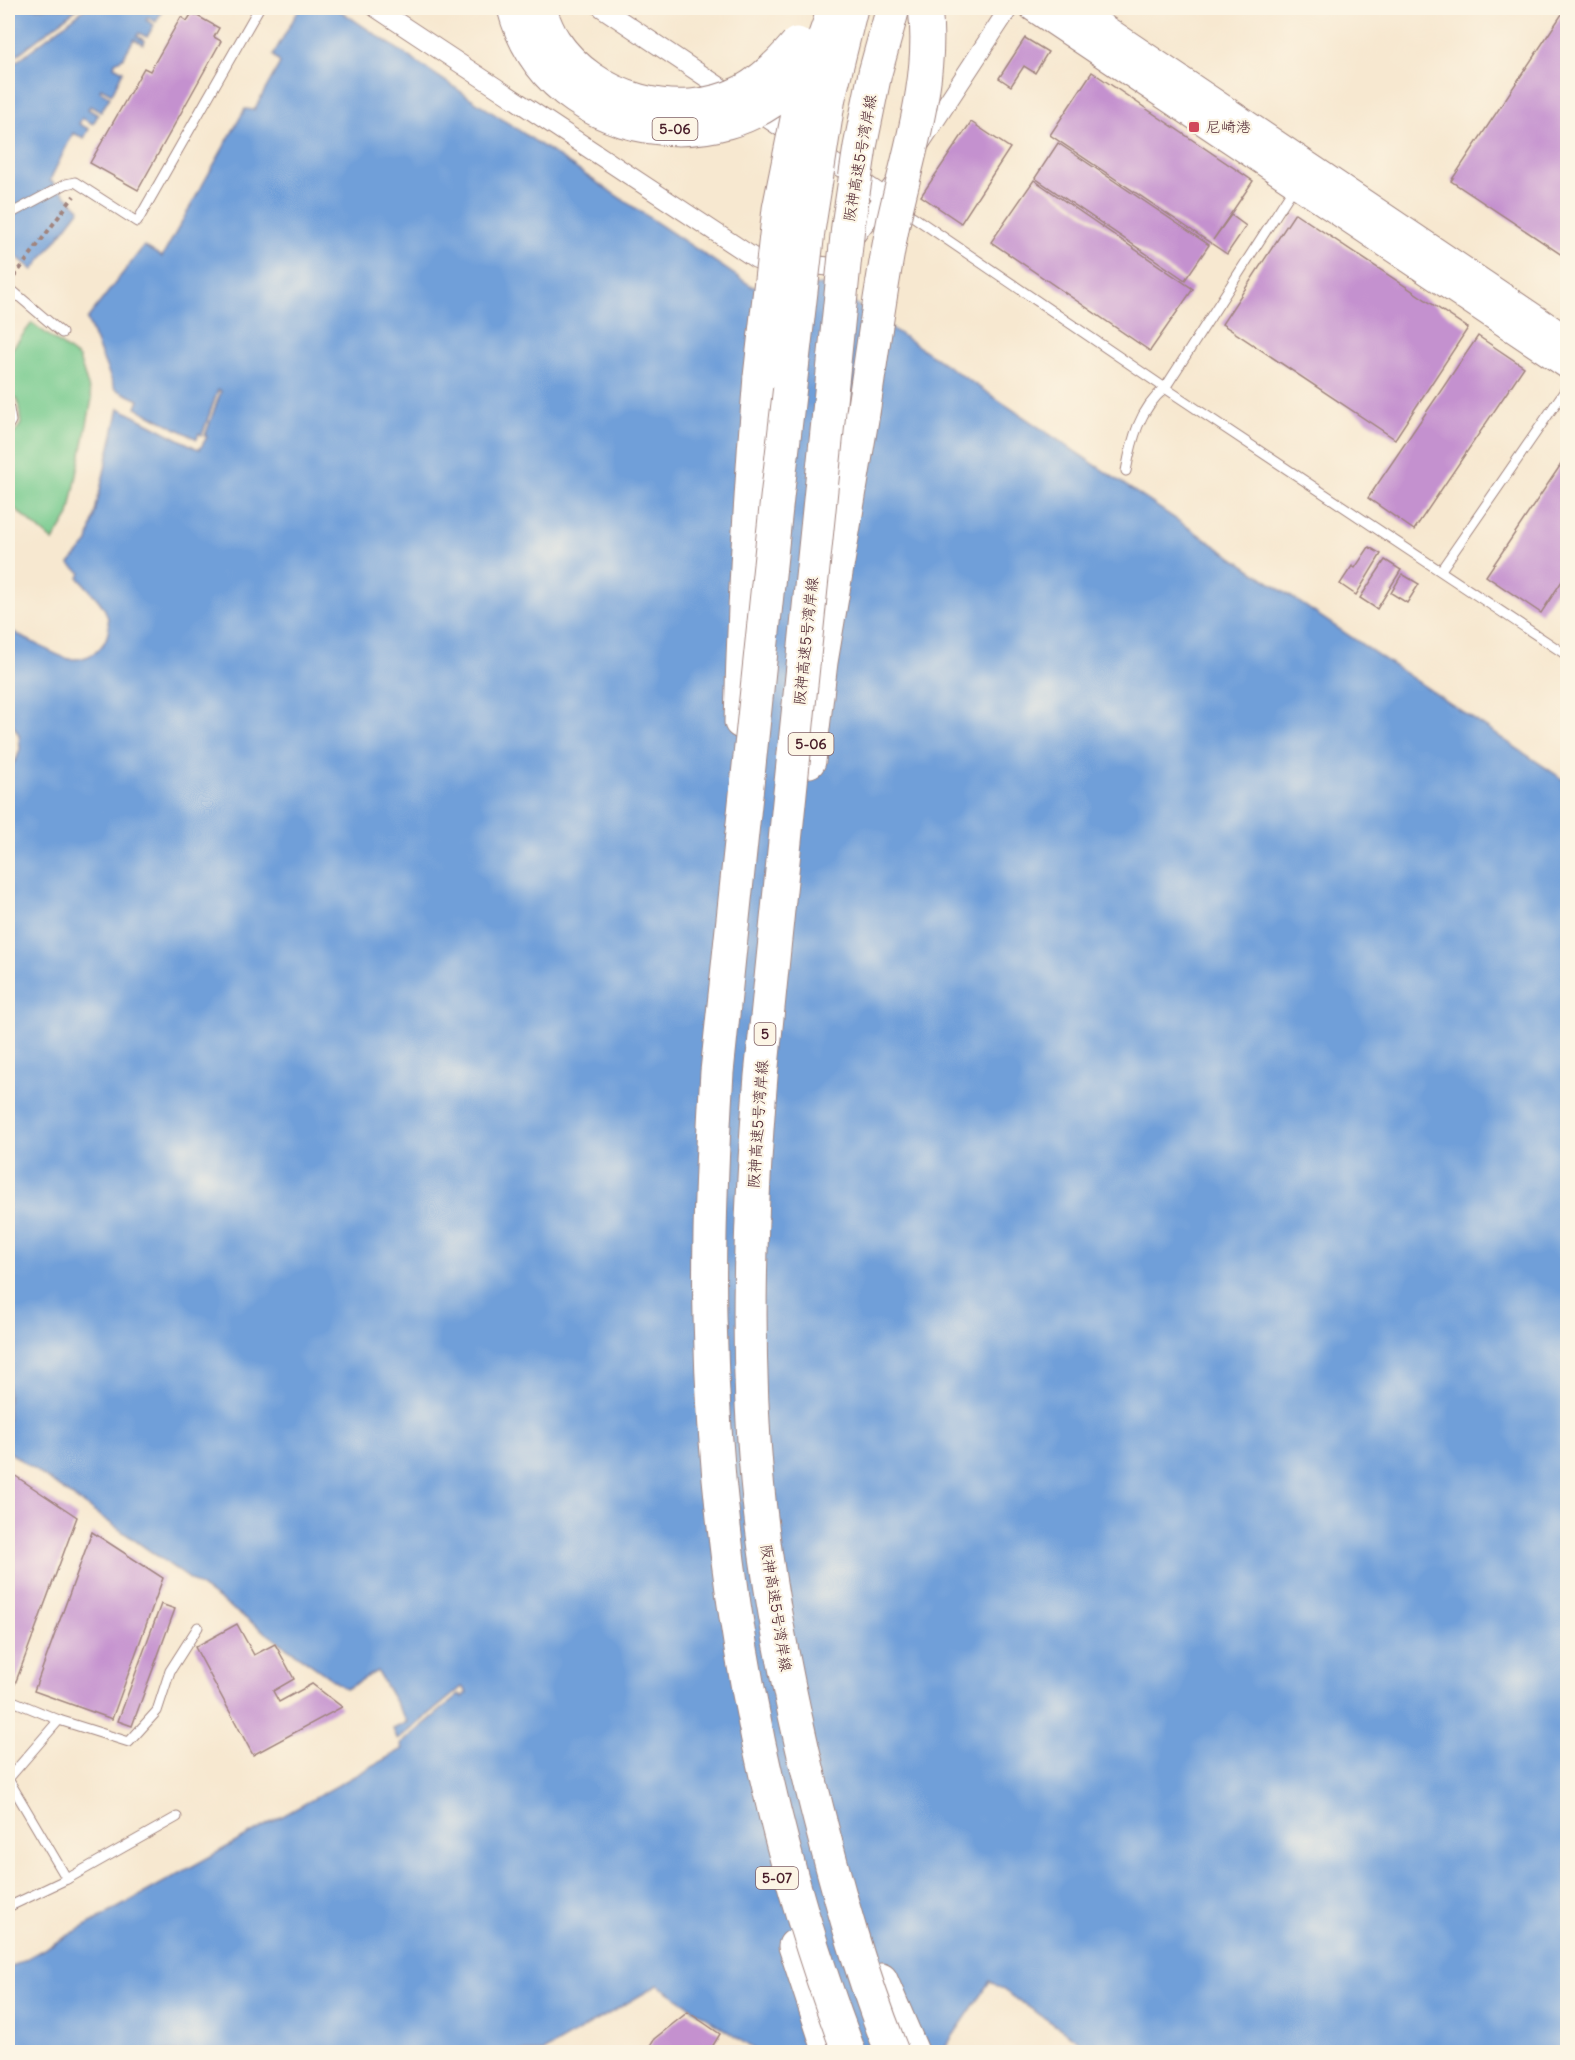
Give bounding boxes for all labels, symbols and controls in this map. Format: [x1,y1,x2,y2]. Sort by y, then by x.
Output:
street label: 阪神高速5号湾岸線 [839,93,880,223]
place label: 尼崎港 [1206,117,1251,136]
road number: 5-06 [652,118,698,140]
marker: 尼崎港 [1187,120,1201,134]
street label: 阪神高速5号湾岸線 [789,576,822,706]
road number: 5-06 [788,733,834,755]
road number: 5 [754,1023,776,1045]
street label: 阪神高速5号湾岸線 [744,1059,771,1189]
street label: 阪神高速5号湾岸線 [757,1543,796,1673]
road number: 5-07 [756,1867,798,1889]

